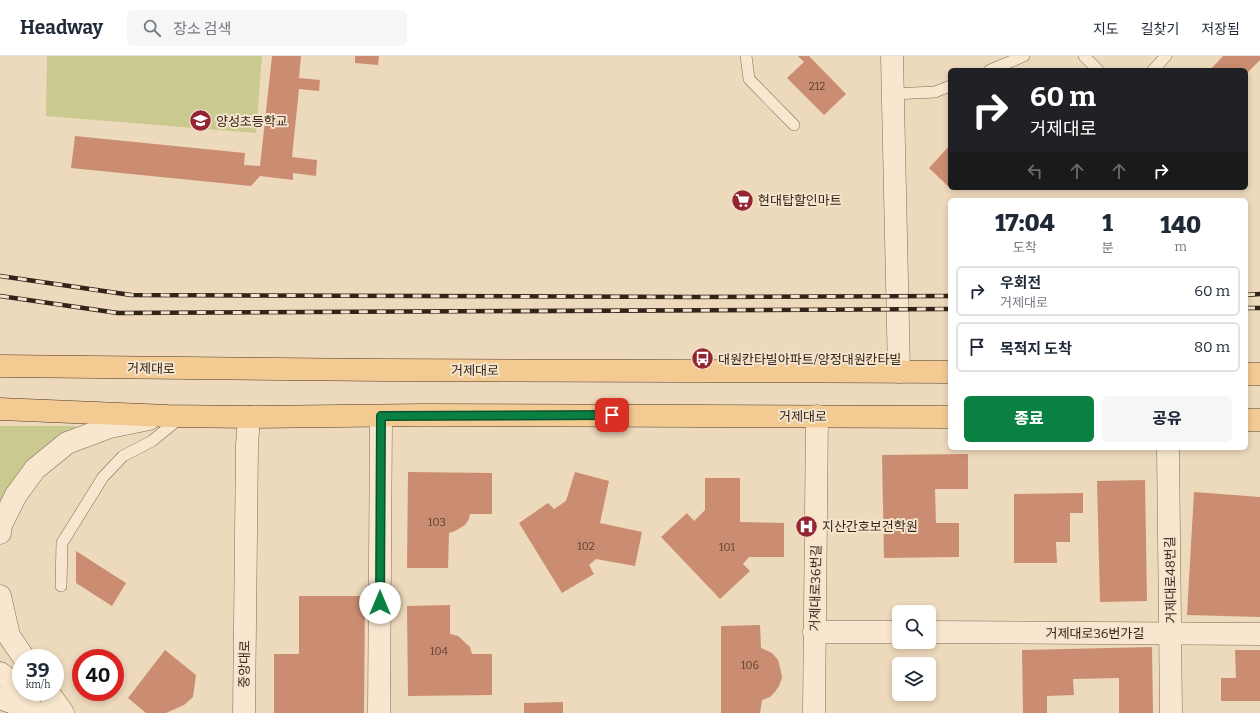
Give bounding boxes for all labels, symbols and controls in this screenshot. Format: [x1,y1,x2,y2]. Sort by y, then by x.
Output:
search box [127,10,407,46]
text: Headway [20,16,103,39]
icon: search [141,17,163,39]
text: 장소 검색 [173,20,231,38]
text: 지도 [1093,21,1119,38]
text: 길찾기 [1141,21,1179,38]
text: 저장됨 [1201,21,1240,38]
house number: 212 [809,80,825,93]
text: 60 m [1030,80,1096,113]
icon: right [964,84,1016,136]
school or university icon: 양성초등학교 [187,108,213,134]
place label: 양성초등학교 [216,114,288,129]
text: 거제대로 [1030,118,1096,140]
icon: left [1024,160,1046,182]
icon: ahead [1066,160,1088,182]
icon: ahead [1108,160,1130,182]
icon: right [1150,160,1172,182]
supermarket icon: 현대탑할인마트 [730,187,756,213]
place label: 현대탑할인마트 [758,193,842,208]
text: 17:04 [995,209,1055,237]
text: 1 [1102,209,1113,237]
text: 140 [1160,211,1201,239]
text: m [1175,239,1187,254]
text: 도착 [1013,240,1037,255]
text: 분 [1101,240,1113,255]
text: 우회전 [1000,274,1041,292]
icon: right [966,280,988,302]
text: 60 m [1194,282,1230,300]
text: 거제대로 [1000,295,1048,310]
icon: arrive [966,336,988,358]
text: 80 m [1194,338,1230,356]
text: 목적지 도착 [1000,340,1072,358]
bus stop icon: 대원칸타빌아파트/양정대원칸타빌 [690,346,716,372]
place label: 대원칸타빌아파트/양정대원칸타빌 [718,352,902,367]
street label: 거제대로 [127,361,175,376]
street label: 거제대로 [451,363,499,378]
button: 종료 [964,396,1094,442]
button: 공유 [1102,396,1232,442]
pin [595,398,629,432]
icon: arrive [601,404,623,426]
street label: 거제대로 [779,409,827,424]
hospital icon: 지산간호보건학원 [794,513,820,539]
house number: 103 [428,516,446,529]
place label: 지산간호보건학원 [822,519,918,534]
street label: 거제대로48번길 [1162,536,1179,624]
house number: 102 [577,540,595,553]
house number: 101 [719,541,736,554]
street label: 거제대로36번길 [807,544,824,632]
position arrow [359,582,401,624]
map controls [892,605,936,701]
button: search [892,605,936,649]
street label: 거제대로36번가길 [1046,626,1144,641]
street label: 중앙대로 [237,640,252,688]
house number: 104 [430,645,449,658]
speed limit sign: 40 [72,649,124,701]
button: layers [892,657,936,701]
text: 39 [26,658,50,682]
house number: 106 [741,659,759,672]
text: km/h [26,679,50,691]

